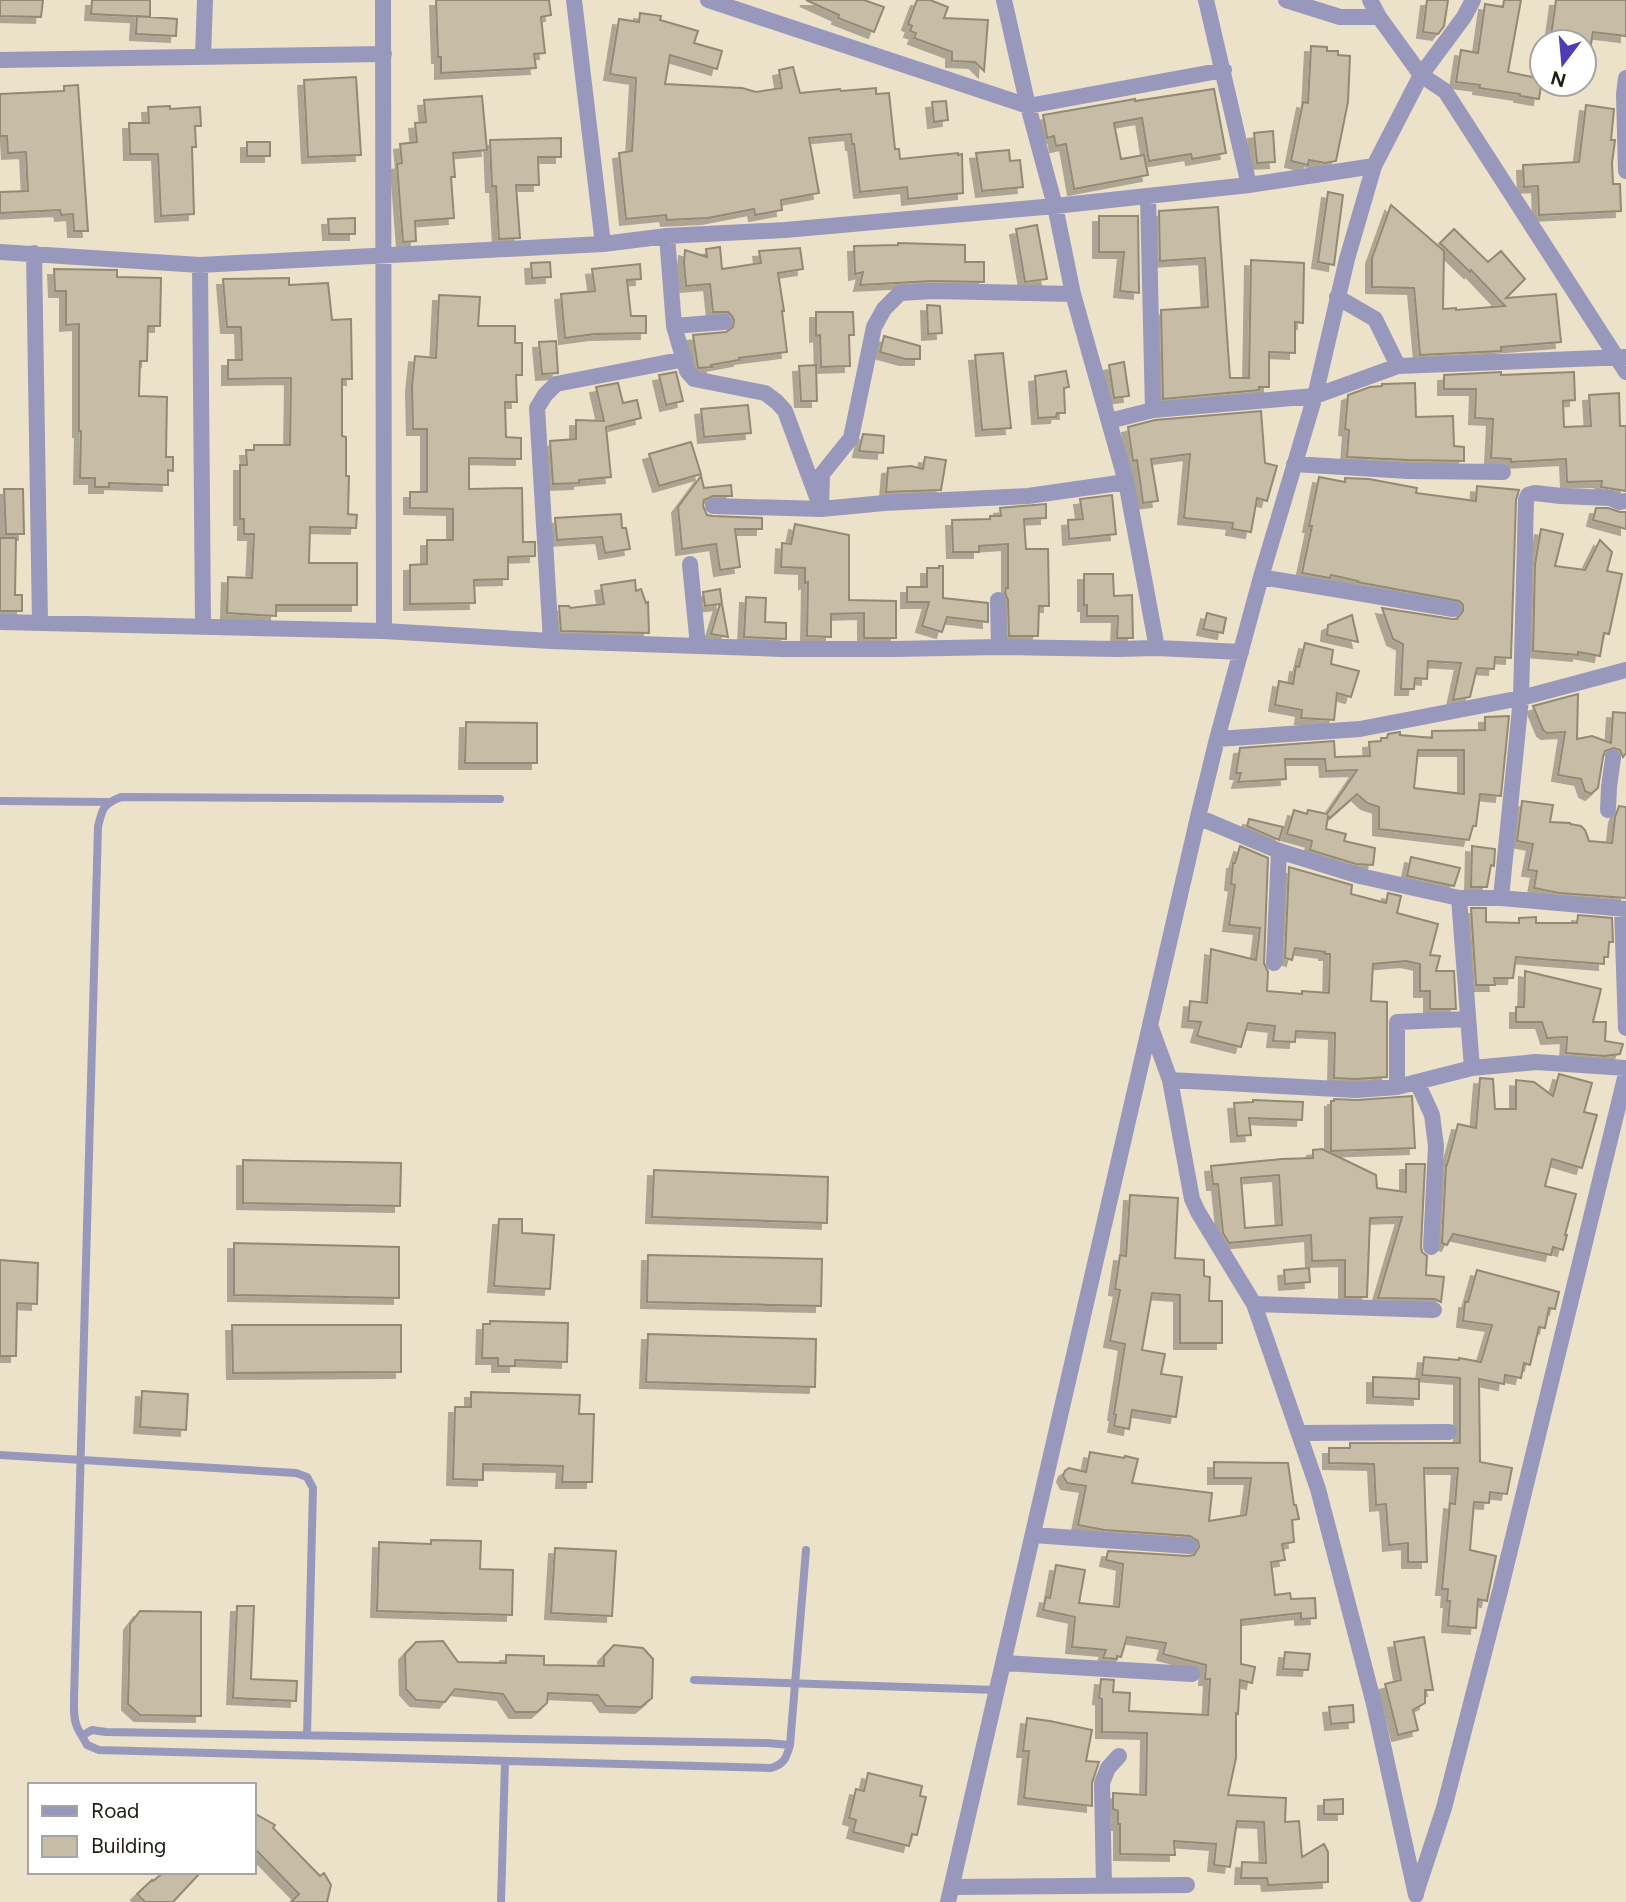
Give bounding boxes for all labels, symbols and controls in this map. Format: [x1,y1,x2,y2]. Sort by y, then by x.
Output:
north arrow [1528,28,1598,98]
text: N [1548,66,1569,92]
legend [28,1783,256,1874]
text: Road [91,1798,139,1823]
text: Building [91,1833,166,1858]

